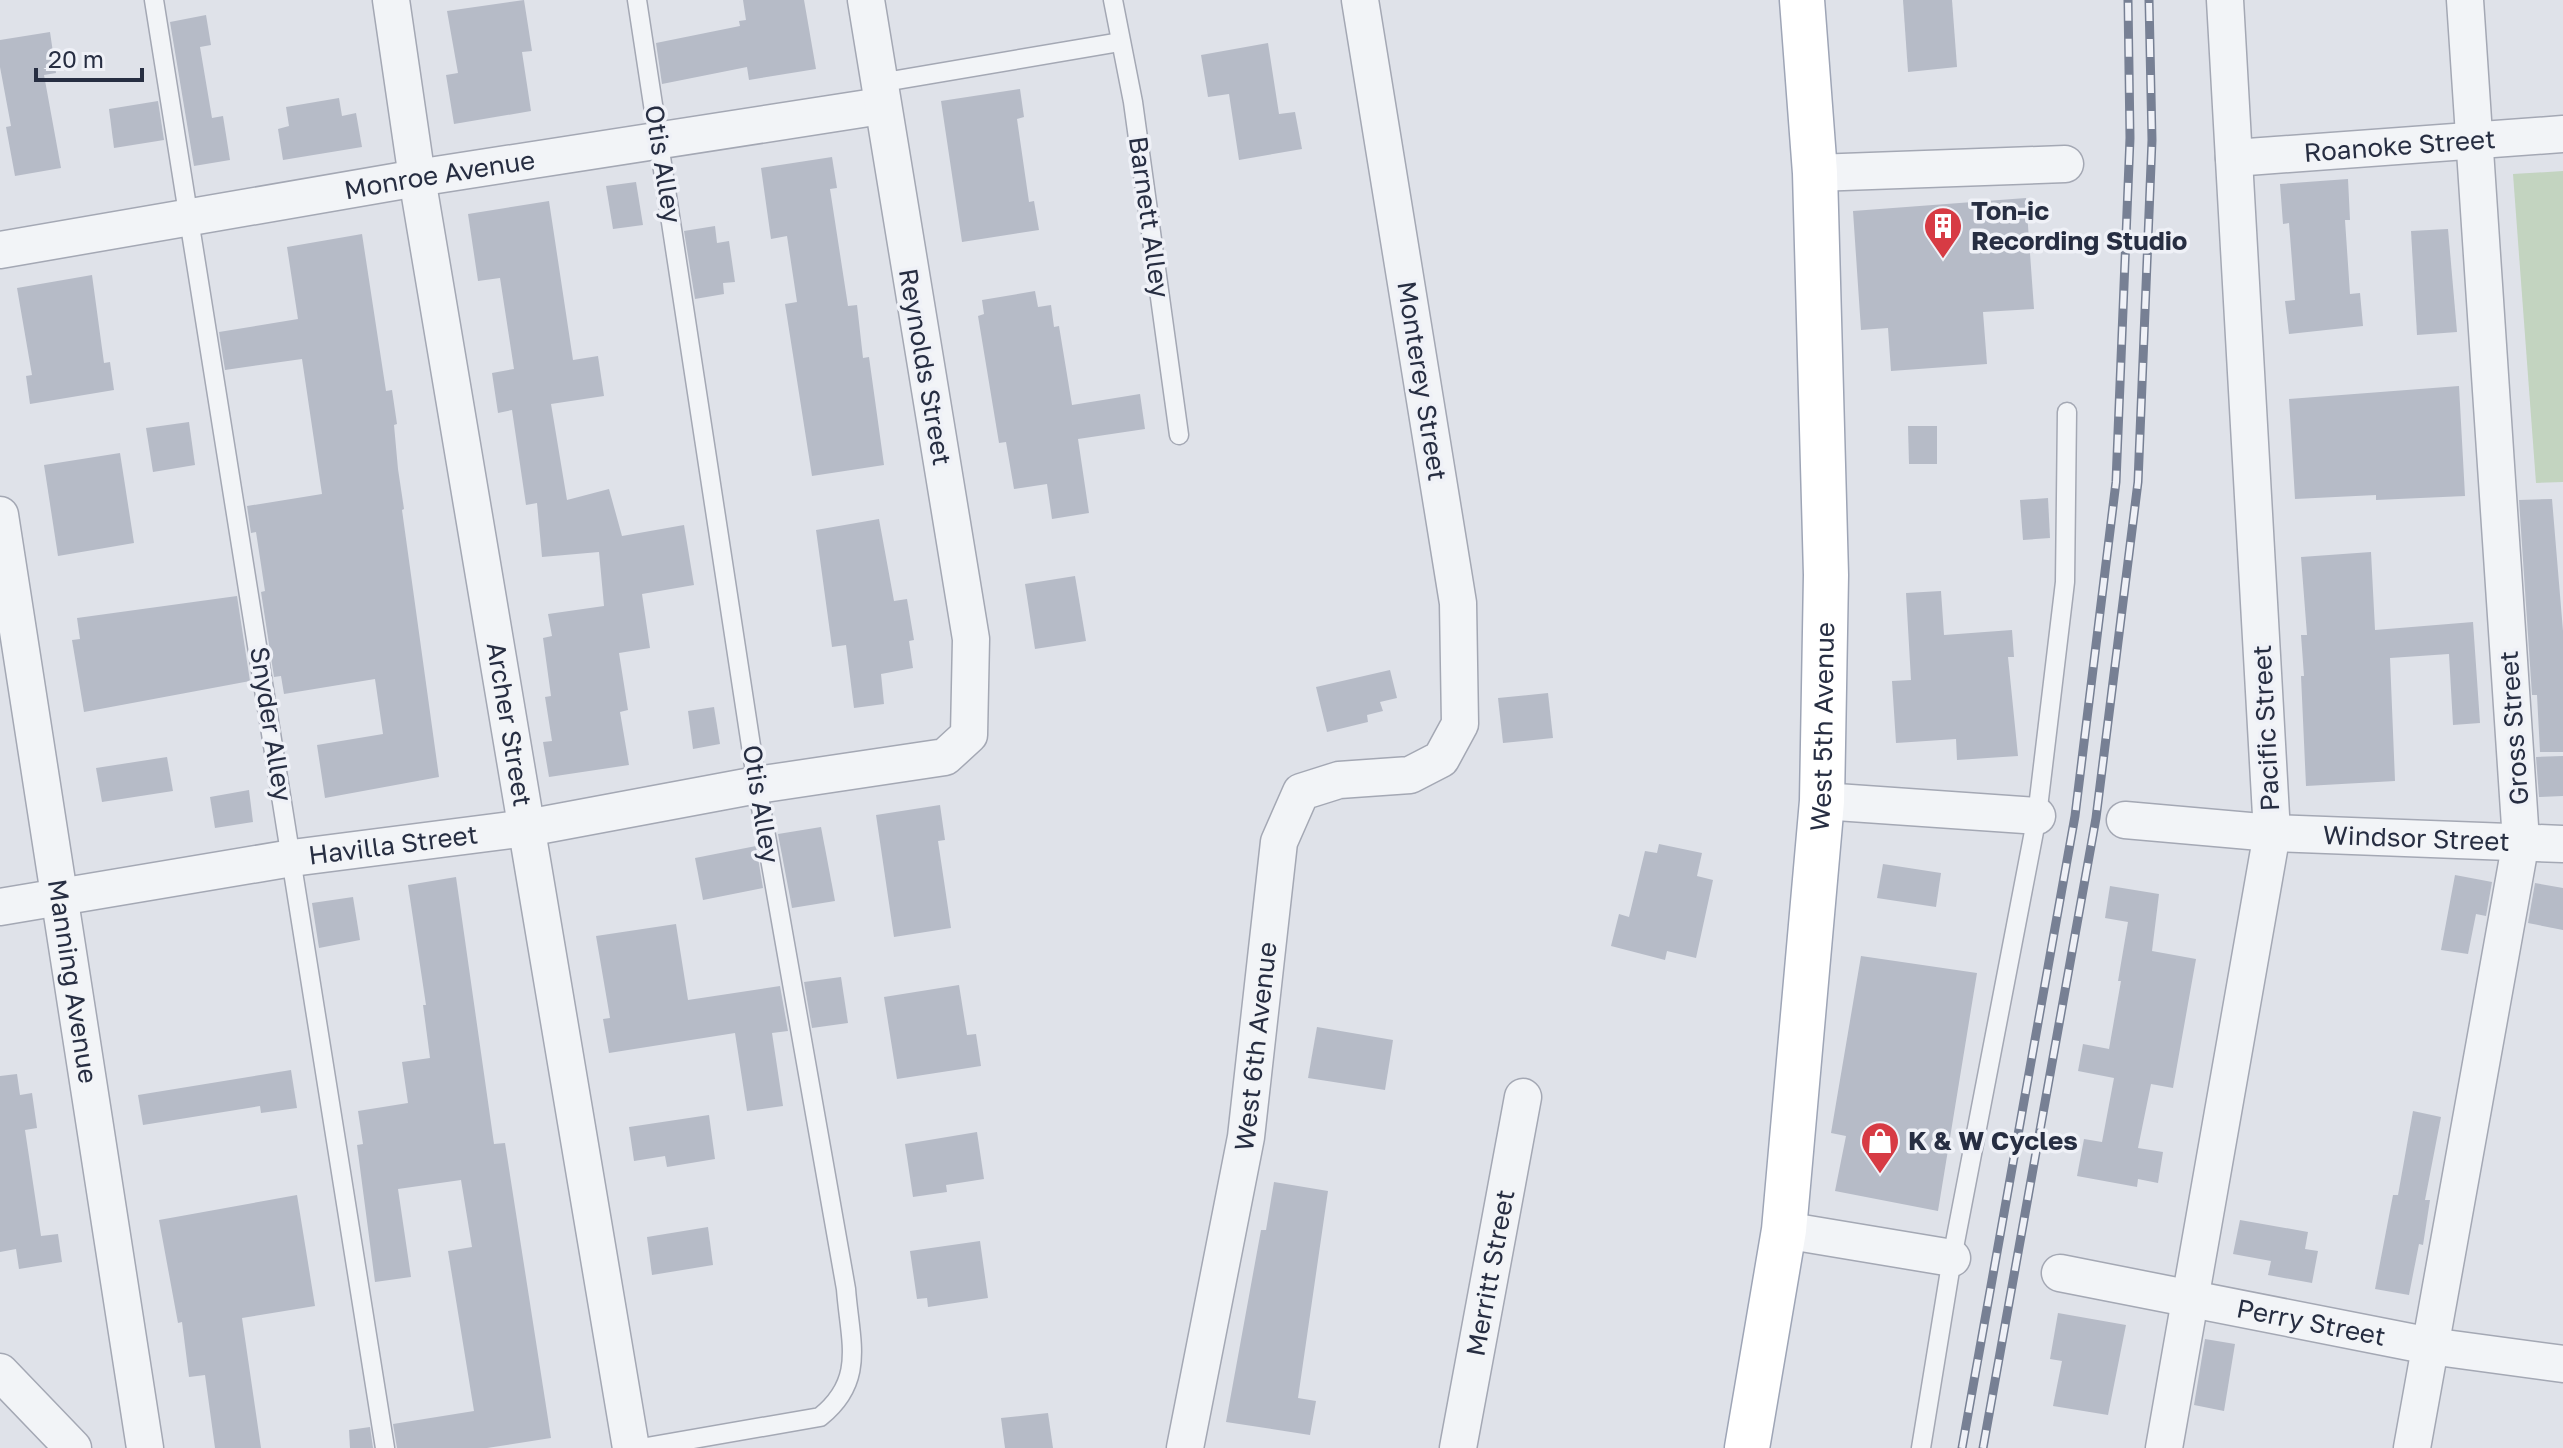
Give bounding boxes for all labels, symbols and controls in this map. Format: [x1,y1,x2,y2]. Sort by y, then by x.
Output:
scale bar [36,32,142,82]
text: 20 m [48,44,104,73]
street label: Otis Alley [639,103,688,226]
street label: Roanoke Street [2303,123,2496,168]
street label: Barnett Alley [1123,134,1176,300]
street label: Monroe Avenue [342,144,537,205]
place label: Ton-ic Recording Studio [1971,195,2187,256]
building icon: Ton-ic Recording Studio [1922,205,1964,260]
street label: Reynolds Street [893,266,958,468]
street label: Monterey Street [1391,279,1454,483]
street label: West 5th Avenue [1803,622,1840,833]
street label: Archer Street [480,640,539,809]
street label: Snyder Alley [244,644,299,804]
street label: Pacific Street [2246,644,2285,812]
street label: Gross Street [2493,650,2534,806]
street label: Otis Alley [737,743,786,866]
street label: Havilla Street [307,818,479,871]
street label: Windsor Street [2322,819,2510,857]
street label: Manning Avenue [42,877,104,1086]
street label: West 6th Avenue [1228,940,1283,1154]
shop icon: K & W Cycles [1859,1120,1901,1175]
place label: K & W Cycles [1908,1125,2078,1156]
street label: Merritt Street [1459,1187,1521,1359]
street label: Perry Street [2234,1292,2388,1352]

